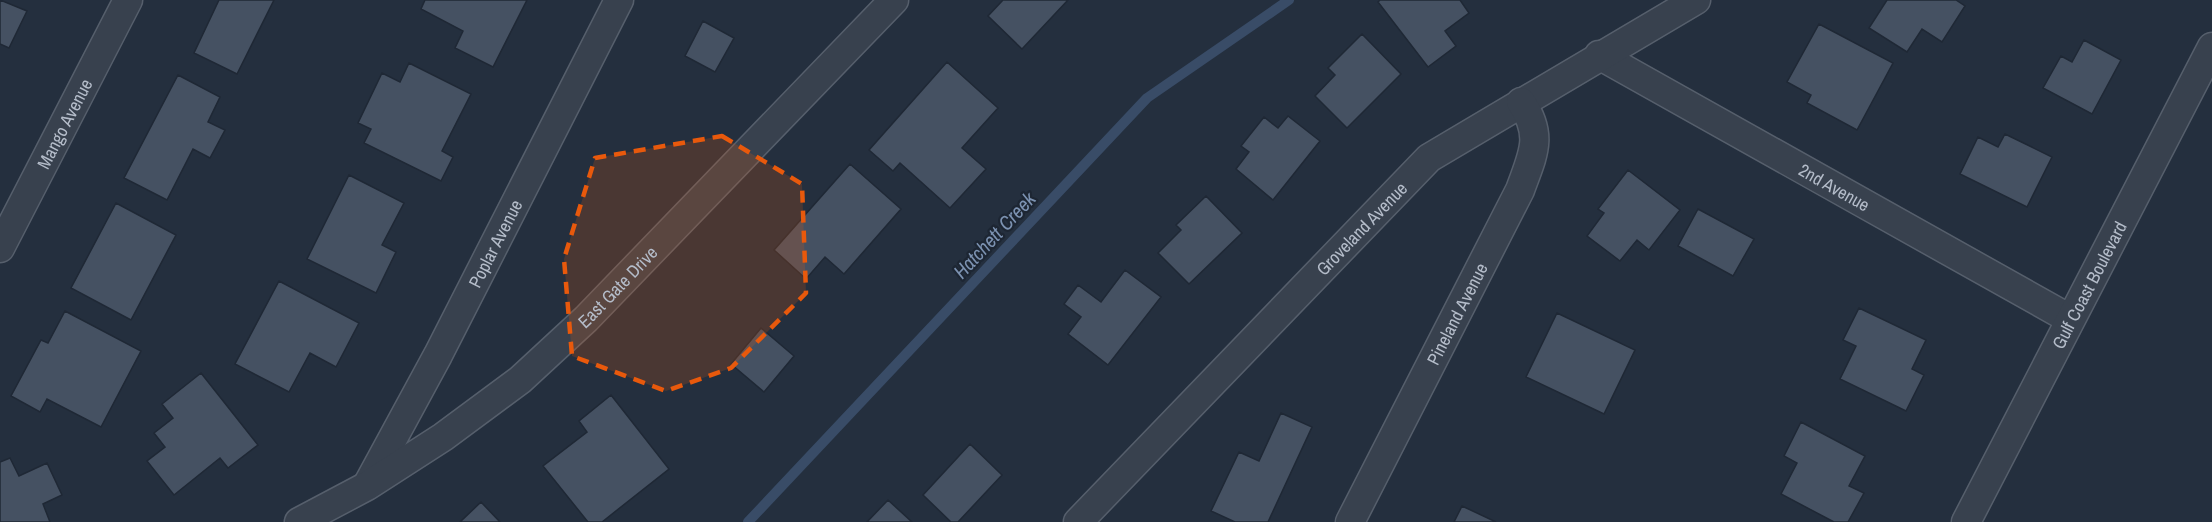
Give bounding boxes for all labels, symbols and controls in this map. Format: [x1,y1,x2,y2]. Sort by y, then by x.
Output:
street label: Mango Avenue [31,74,98,173]
street label: 2nd Avenue [1794,157,1875,217]
street label: Groveland Avenue [1310,176,1412,281]
water label: Hatchett Creek [947,185,1042,284]
street label: Poplar Avenue [462,195,528,292]
street label: Gulf Coast Boulevard [2045,217,2132,353]
street label: East Gate Drive [572,240,663,333]
street label: Pineland Avenue [1420,258,1493,369]

